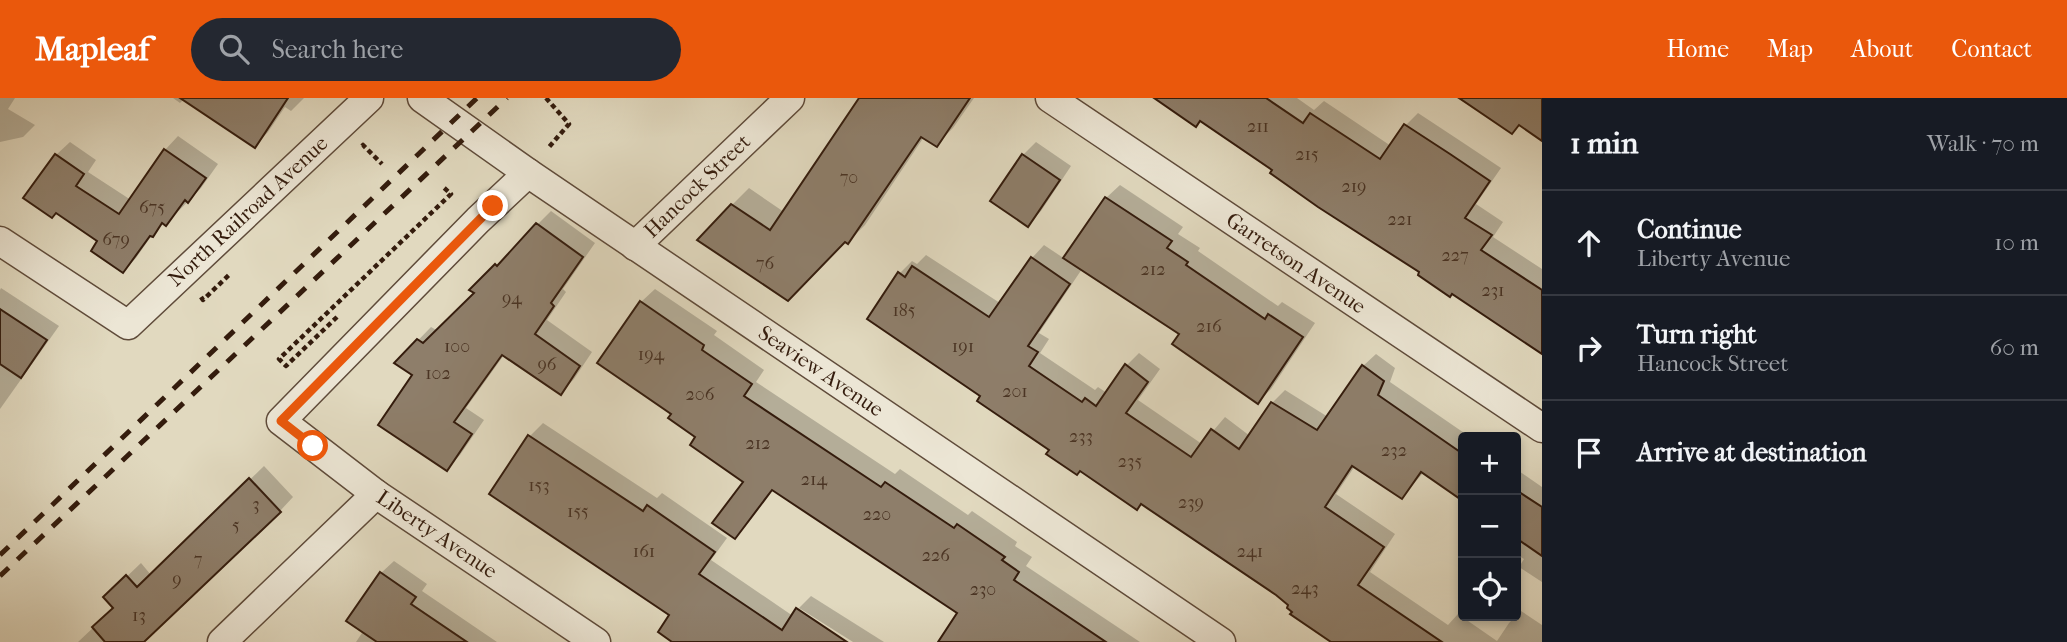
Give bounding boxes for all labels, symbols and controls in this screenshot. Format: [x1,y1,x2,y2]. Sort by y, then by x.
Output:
search box [191,18,681,81]
text: Mapleaf [35,30,149,69]
icon: search [215,30,253,68]
text: Search here [271,34,403,65]
text: Home [1667,35,1729,63]
text: Map [1767,35,1813,63]
text: About [1851,35,1913,63]
text: Contact [1951,35,2032,63]
house number: 211 [1247,116,1269,137]
text: 1 min [1570,126,1638,161]
street label: Hancock Street [639,129,755,243]
text: Walk · 70 m [1927,130,2039,157]
street label: North Railroad Avenue [163,131,333,291]
house number: 215 [1295,144,1319,165]
house number: 70 [840,167,858,188]
house number: 219 [1341,176,1367,197]
route end [477,190,508,221]
house number: 675 [139,197,165,218]
street label: Garretson Avenue [1222,207,1370,319]
house number: 221 [1388,209,1412,230]
text: Continue [1637,214,1742,245]
icon: ahead [1570,224,1608,262]
house number: 679 [102,229,130,250]
text: 10 m [1994,229,2039,256]
house number: 227 [1441,245,1469,266]
text: Liberty Avenue [1637,245,1790,272]
house number: 76 [756,253,774,274]
house number: 212 [1141,259,1165,280]
house number: 231 [1481,280,1505,301]
house number: 94 [502,288,522,309]
house number: 185 [892,300,916,321]
house number: 216 [1196,316,1222,337]
text: Turn right [1637,319,1757,350]
street label: Seaview Avenue [754,320,888,422]
icon: right [1570,329,1608,367]
text: 60 m [1990,334,2039,361]
house number: 100 [444,336,470,357]
house number: 191 [952,336,974,357]
house number: 194 [638,344,665,365]
text: Hancock Street [1637,350,1788,377]
house number: 96 [537,354,557,375]
house number: 102 [425,363,451,384]
house number: 201 [1002,381,1028,402]
house number: 206 [686,384,715,405]
house number: 233 [1069,426,1093,447]
route start [297,430,328,461]
map controls [1458,432,1521,621]
button: + [1458,432,1521,495]
house number: 212 [746,433,770,454]
icon: arrive [1570,434,1608,472]
text: Arrive at destination [1637,437,1867,468]
house number: 232 [1381,440,1407,461]
house number: 235 [1118,451,1142,472]
house number: 214 [801,469,828,490]
house number: 153 [528,475,550,496]
street label: Liberty Avenue [372,485,502,583]
house number: 239 [1178,492,1204,513]
house number: 3 [252,494,260,515]
button: − [1458,495,1521,558]
house number: 155 [567,501,589,522]
house number: 220 [863,504,891,525]
house number: 5 [232,515,240,536]
house number: 161 [633,541,655,562]
house number: 241 [1237,541,1263,562]
house number: 226 [922,545,950,566]
house number: 7 [194,549,203,570]
button: locate [1458,558,1521,621]
house number: 9 [172,569,182,590]
house number: 243 [1291,578,1319,599]
house number: 230 [970,579,996,600]
house number: 13 [132,605,146,626]

